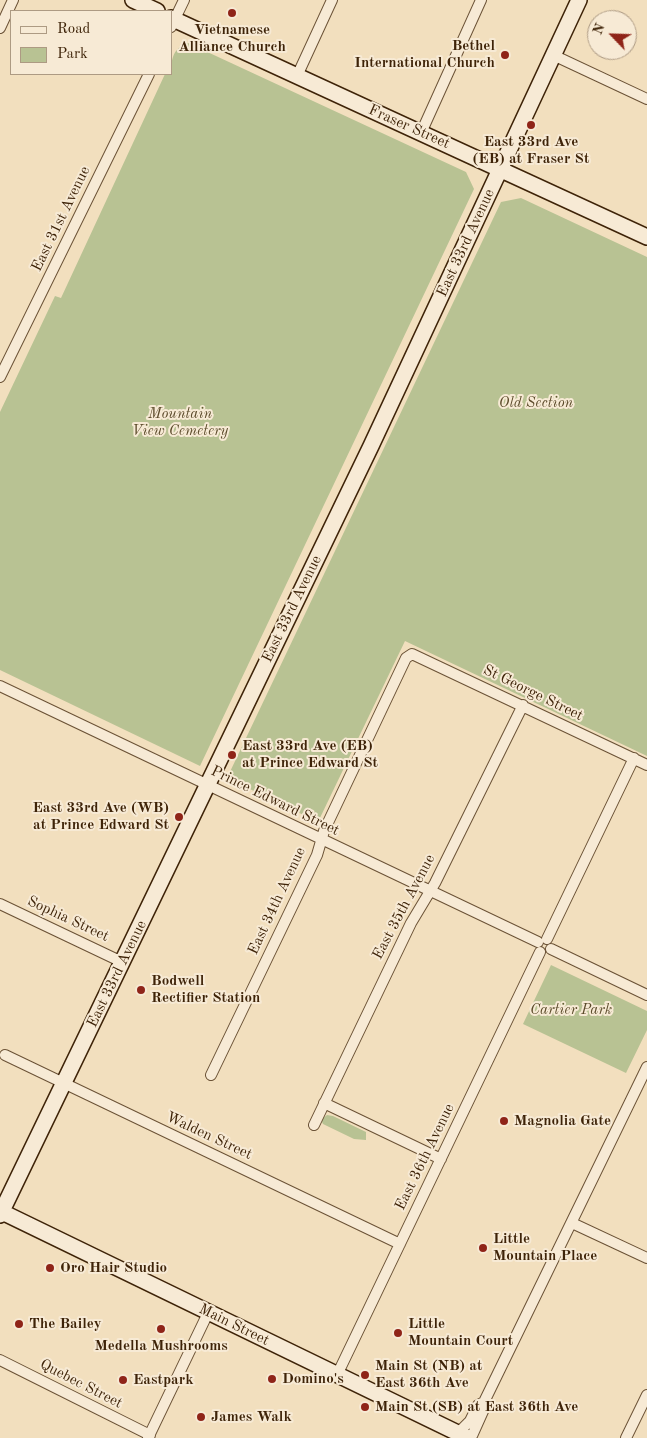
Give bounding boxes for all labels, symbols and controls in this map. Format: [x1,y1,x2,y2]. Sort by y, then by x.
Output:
marker: Vietnamese Alliance Church [226,7,238,19]
legend [10,10,172,75]
north arrow [587,10,637,60]
place label: Vietnamese Alliance Church [178,21,286,56]
text: Road [57,22,90,37]
text: N [591,22,608,37]
place label: Bethel International Church [354,37,495,72]
text: Park [57,47,88,62]
marker: Bethel International Church [499,49,511,61]
street label: Fraser Street [366,101,452,153]
marker: East 33rd Ave (EB) at Fraser St [525,119,537,131]
place label: East 33rd Ave (EB) at Fraser St [473,133,589,168]
street label: East 31st Avenue [28,163,94,275]
street label: East 33rd Avenue [433,186,499,300]
park label: Old Section [499,394,573,412]
park label: Mountain View Cemetery [132,405,228,440]
street label: East 33rd Avenue [258,553,326,665]
street label: St George Street [480,661,586,725]
place label: East 33rd Ave (EB) at Prince Edward St [242,737,378,772]
marker: East 33rd Ave (EB) at Prince Edward St [226,749,238,761]
street label: Prince Edward Street [208,762,342,840]
place label: East 33rd Ave (WB) at Prince Edward St [32,799,169,834]
marker: East 33rd Ave (WB) at Prince Edward St [173,811,185,823]
street label: East 34th Avenue [244,844,310,958]
street label: East 35th Avenue [369,851,439,963]
street label: Sophia Street [24,892,112,946]
street label: East 33rd Avenue [83,918,151,1030]
place label: Bodwell Rectifier Station [151,972,260,1007]
marker: Bodwell Rectifier Station [135,984,147,996]
park label: Cartier Park [530,1001,612,1019]
street label: East 36th Avenue [391,1101,459,1213]
street label: Walden Street [163,1108,255,1164]
place label: Magnolia Gate [514,1112,611,1130]
marker: Magnolia Gate [498,1115,510,1127]
place label: Little Mountain Place [493,1230,597,1265]
marker: Little Mountain Place [477,1242,489,1254]
place label: Oro Hair Studio [60,1259,167,1277]
marker: Oro Hair Studio [44,1262,56,1274]
street label: Main Street [196,1300,272,1350]
place label: The Bailey [29,1315,102,1333]
place label: Little Mountain Court [408,1315,513,1350]
marker: The Bailey [13,1318,25,1330]
marker: Medella Mushrooms [155,1323,167,1335]
marker: Little Mountain Court [392,1327,404,1339]
place label: Medella Mushrooms [94,1337,228,1355]
street label: Quebec Street [37,1355,125,1413]
place label: Main St (NB) at East 36th Ave [375,1357,482,1392]
marker: Main St (NB) at East 36th Ave [359,1369,371,1381]
place label: Domino's [282,1370,344,1388]
place label: Eastpark [133,1371,194,1389]
marker: Domino's [266,1373,278,1385]
marker: Eastpark [117,1374,129,1386]
place label: Main St (SB) at East 36th Ave [375,1398,578,1416]
marker: Main St (SB) at East 36th Ave [359,1401,371,1413]
place label: James Walk [211,1408,292,1426]
marker: James Walk [195,1411,207,1423]

